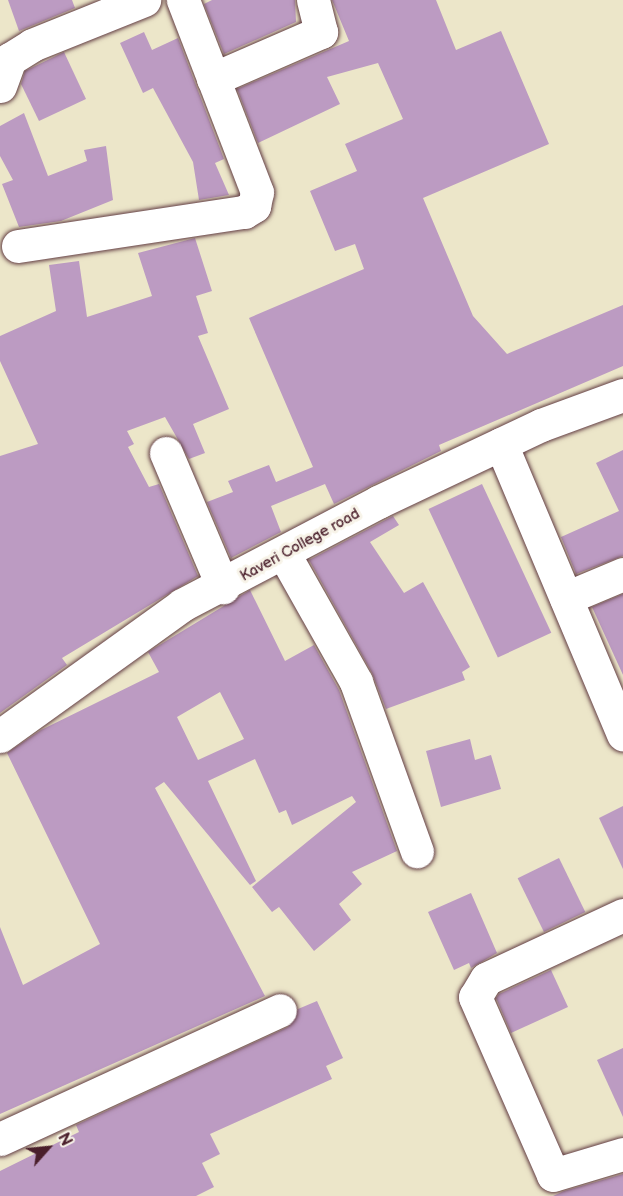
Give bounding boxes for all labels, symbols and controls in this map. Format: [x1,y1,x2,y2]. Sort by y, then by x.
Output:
street label: Kaveri College road [237,505,363,585]
north arrow [18,1118,78,1178]
text: N [53,1130,76,1149]

